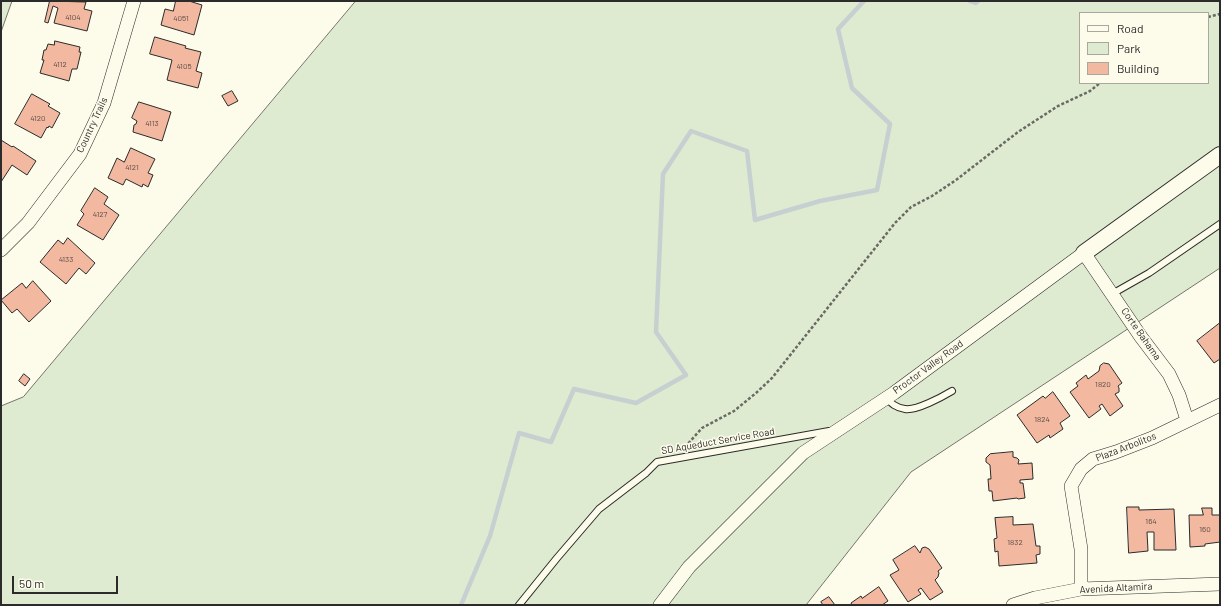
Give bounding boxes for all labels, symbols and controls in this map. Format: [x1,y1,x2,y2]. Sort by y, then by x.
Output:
house number: 4104 [65,12,81,22]
legend [1079,12,1209,84]
house number: 4051 [173,13,189,23]
text: Road [1117,21,1144,35]
text: Park [1117,41,1141,55]
house number: 4112 [53,59,67,69]
house number: 4105 [176,61,192,71]
text: Building [1117,61,1159,75]
street label: Country Trails [74,95,110,155]
house number: 4120 [30,113,46,123]
house number: 4113 [145,118,159,128]
house number: 4121 [125,162,139,172]
house number: 4127 [93,209,107,219]
house number: 4133 [59,254,73,264]
street label: Corte Bahama [1119,305,1163,363]
street label: Proctor Valley Road [891,338,965,396]
house number: 1820 [1095,379,1111,389]
house number: 1824 [1034,414,1050,424]
street label: SD Aqueduct Service Road [660,425,776,457]
street label: Plaza Arbolitos [1094,430,1158,464]
house number: 164 [1145,516,1157,526]
house number: 160 [1199,524,1211,534]
house number: 1832 [1007,537,1023,547]
scale bar [14,568,120,594]
text: 50 m [19,576,44,590]
street label: Avenida Altamira [1079,580,1153,596]

